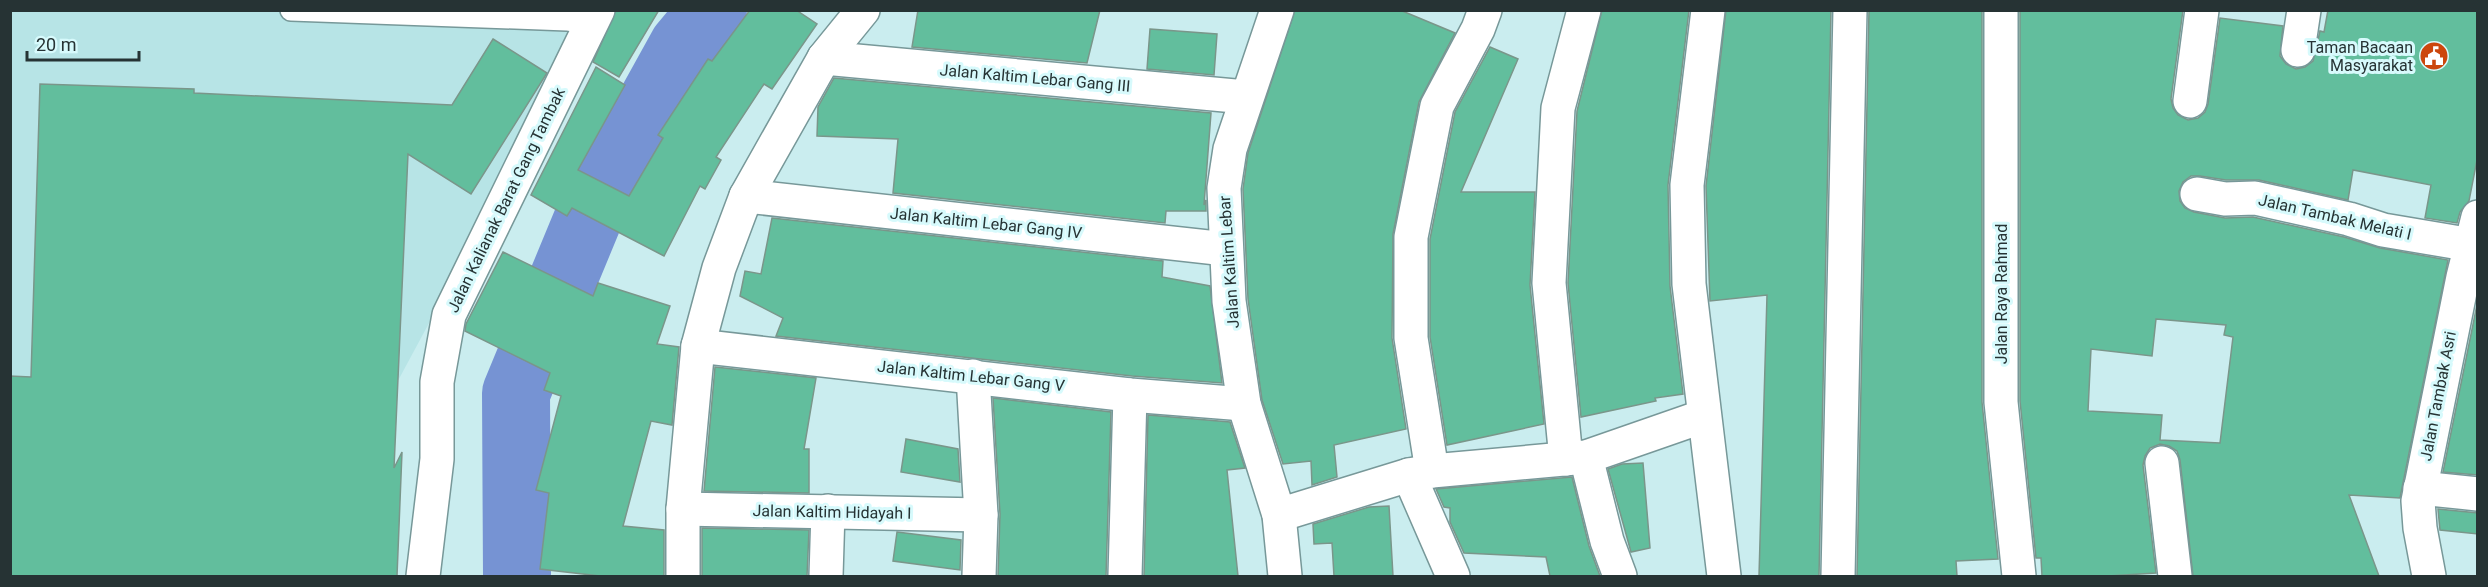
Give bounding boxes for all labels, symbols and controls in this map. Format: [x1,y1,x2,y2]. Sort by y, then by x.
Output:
scale bar [27,24,140,62]
text: 20 m [36,34,76,55]
place label: Taman Bacaan Masyarakat [2307,38,2413,75]
public building icon: Taman Bacaan Masyarakat [2418,40,2450,72]
street label: Jalan Kaltim Lebar Gang III [939,60,1131,96]
street label: Jalan Kalianak Barat Gang Tambak [443,84,569,315]
street label: Jalan Tambak Melati I [2257,190,2413,244]
street label: Jalan Kaltim Lebar [1215,194,1243,329]
street label: Jalan Kaltim Lebar Gang IV [889,203,1083,243]
street label: Jalan Raya Rahmad [1992,224,2011,364]
street label: Jalan Tambak Asri [2416,329,2460,463]
street label: Jalan Kaltim Lebar Gang V [876,357,1066,395]
street label: Jalan Kaltim Hidayah I [752,501,912,523]

